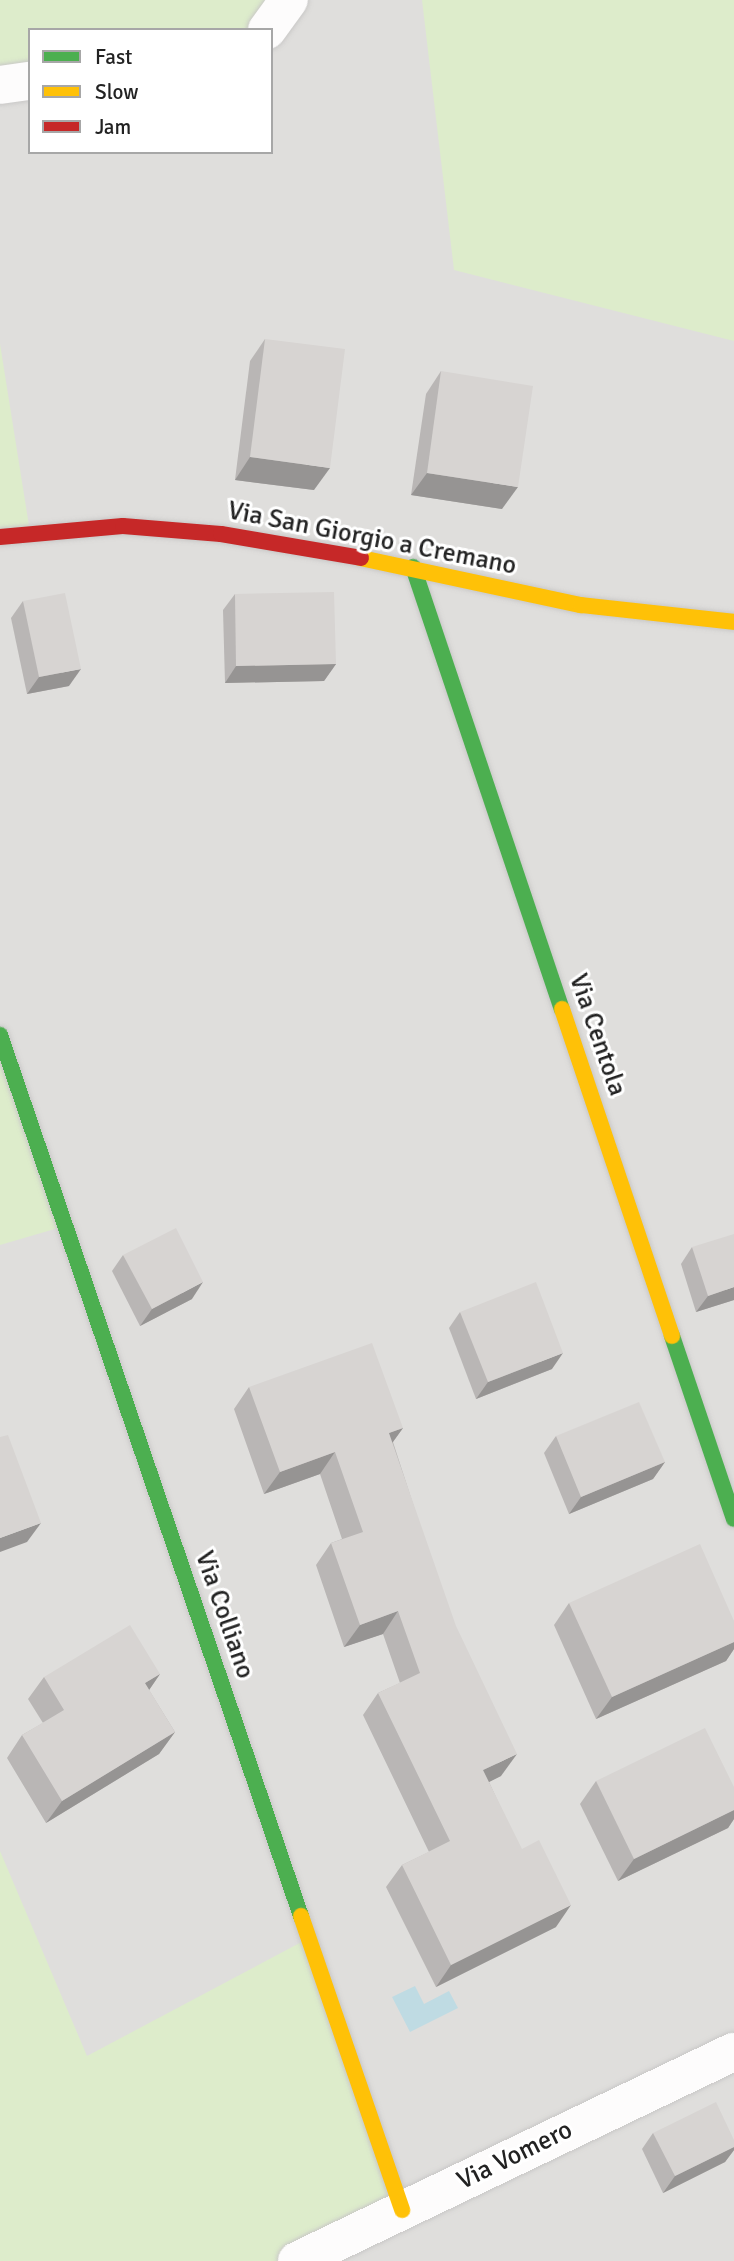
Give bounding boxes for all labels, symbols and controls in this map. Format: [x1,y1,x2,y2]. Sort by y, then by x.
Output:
legend [28,28,273,154]
text: Fast [95,44,132,70]
text: Slow [95,79,139,105]
text: Jam [95,114,131,140]
street label: Via San Giorgio a Cremano [225,496,519,582]
street label: Via Centola [562,970,632,1100]
street label: Via Colliano [188,1547,260,1683]
street label: Via Vomero [452,2115,578,2197]

